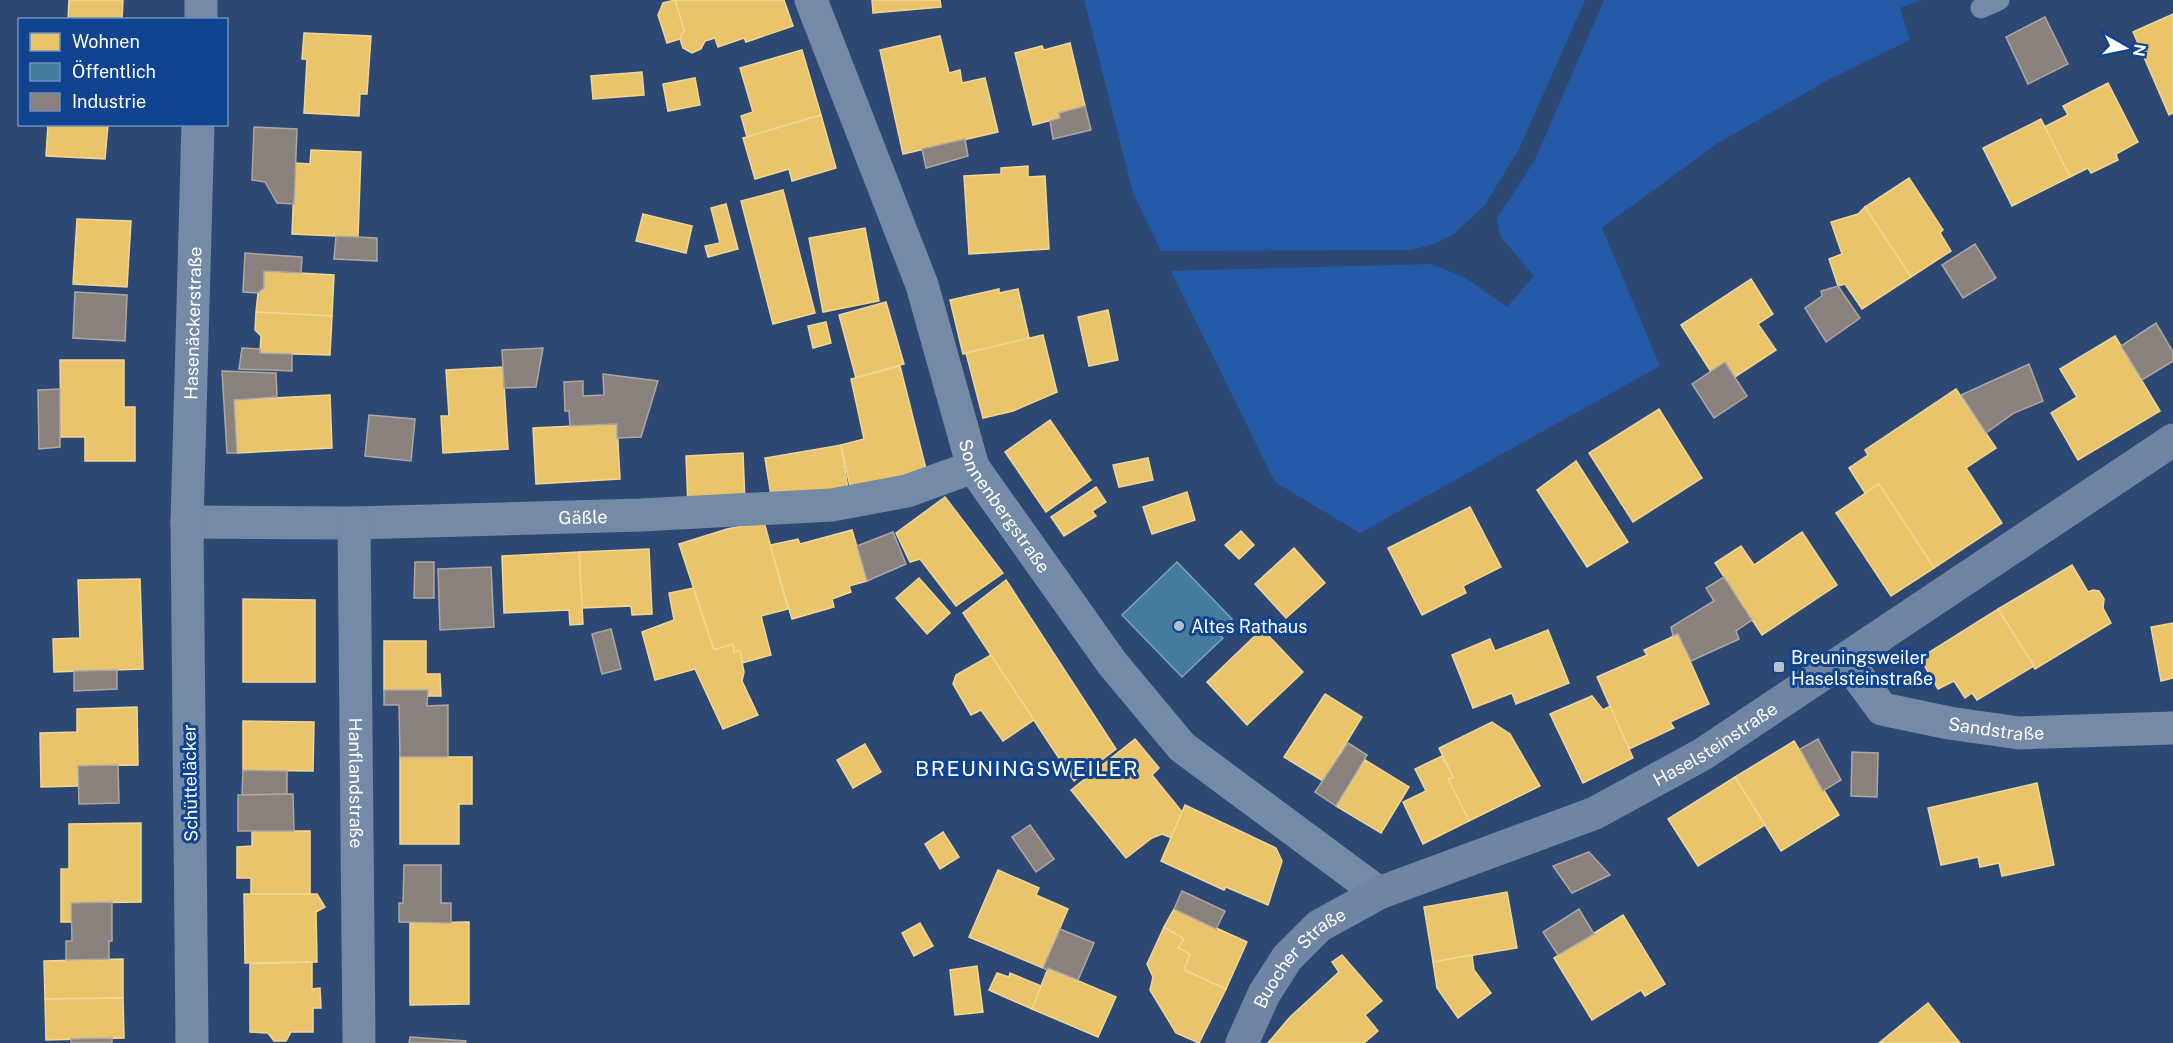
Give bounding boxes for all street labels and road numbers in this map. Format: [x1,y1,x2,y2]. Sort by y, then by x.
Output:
street label: Hasenäckerstraße [180,246,205,400]
street label: Sonnenbergstraße [955,437,1055,577]
street label: Gäßle [558,505,608,528]
street label: Haselsteinstraße [1649,697,1781,790]
street label: Sandstraße [1947,713,2045,744]
street label: Hanflandstraße [345,718,368,848]
street label: Schütteläcker [178,724,202,842]
street label: Buocher Straße [1249,903,1349,1011]

